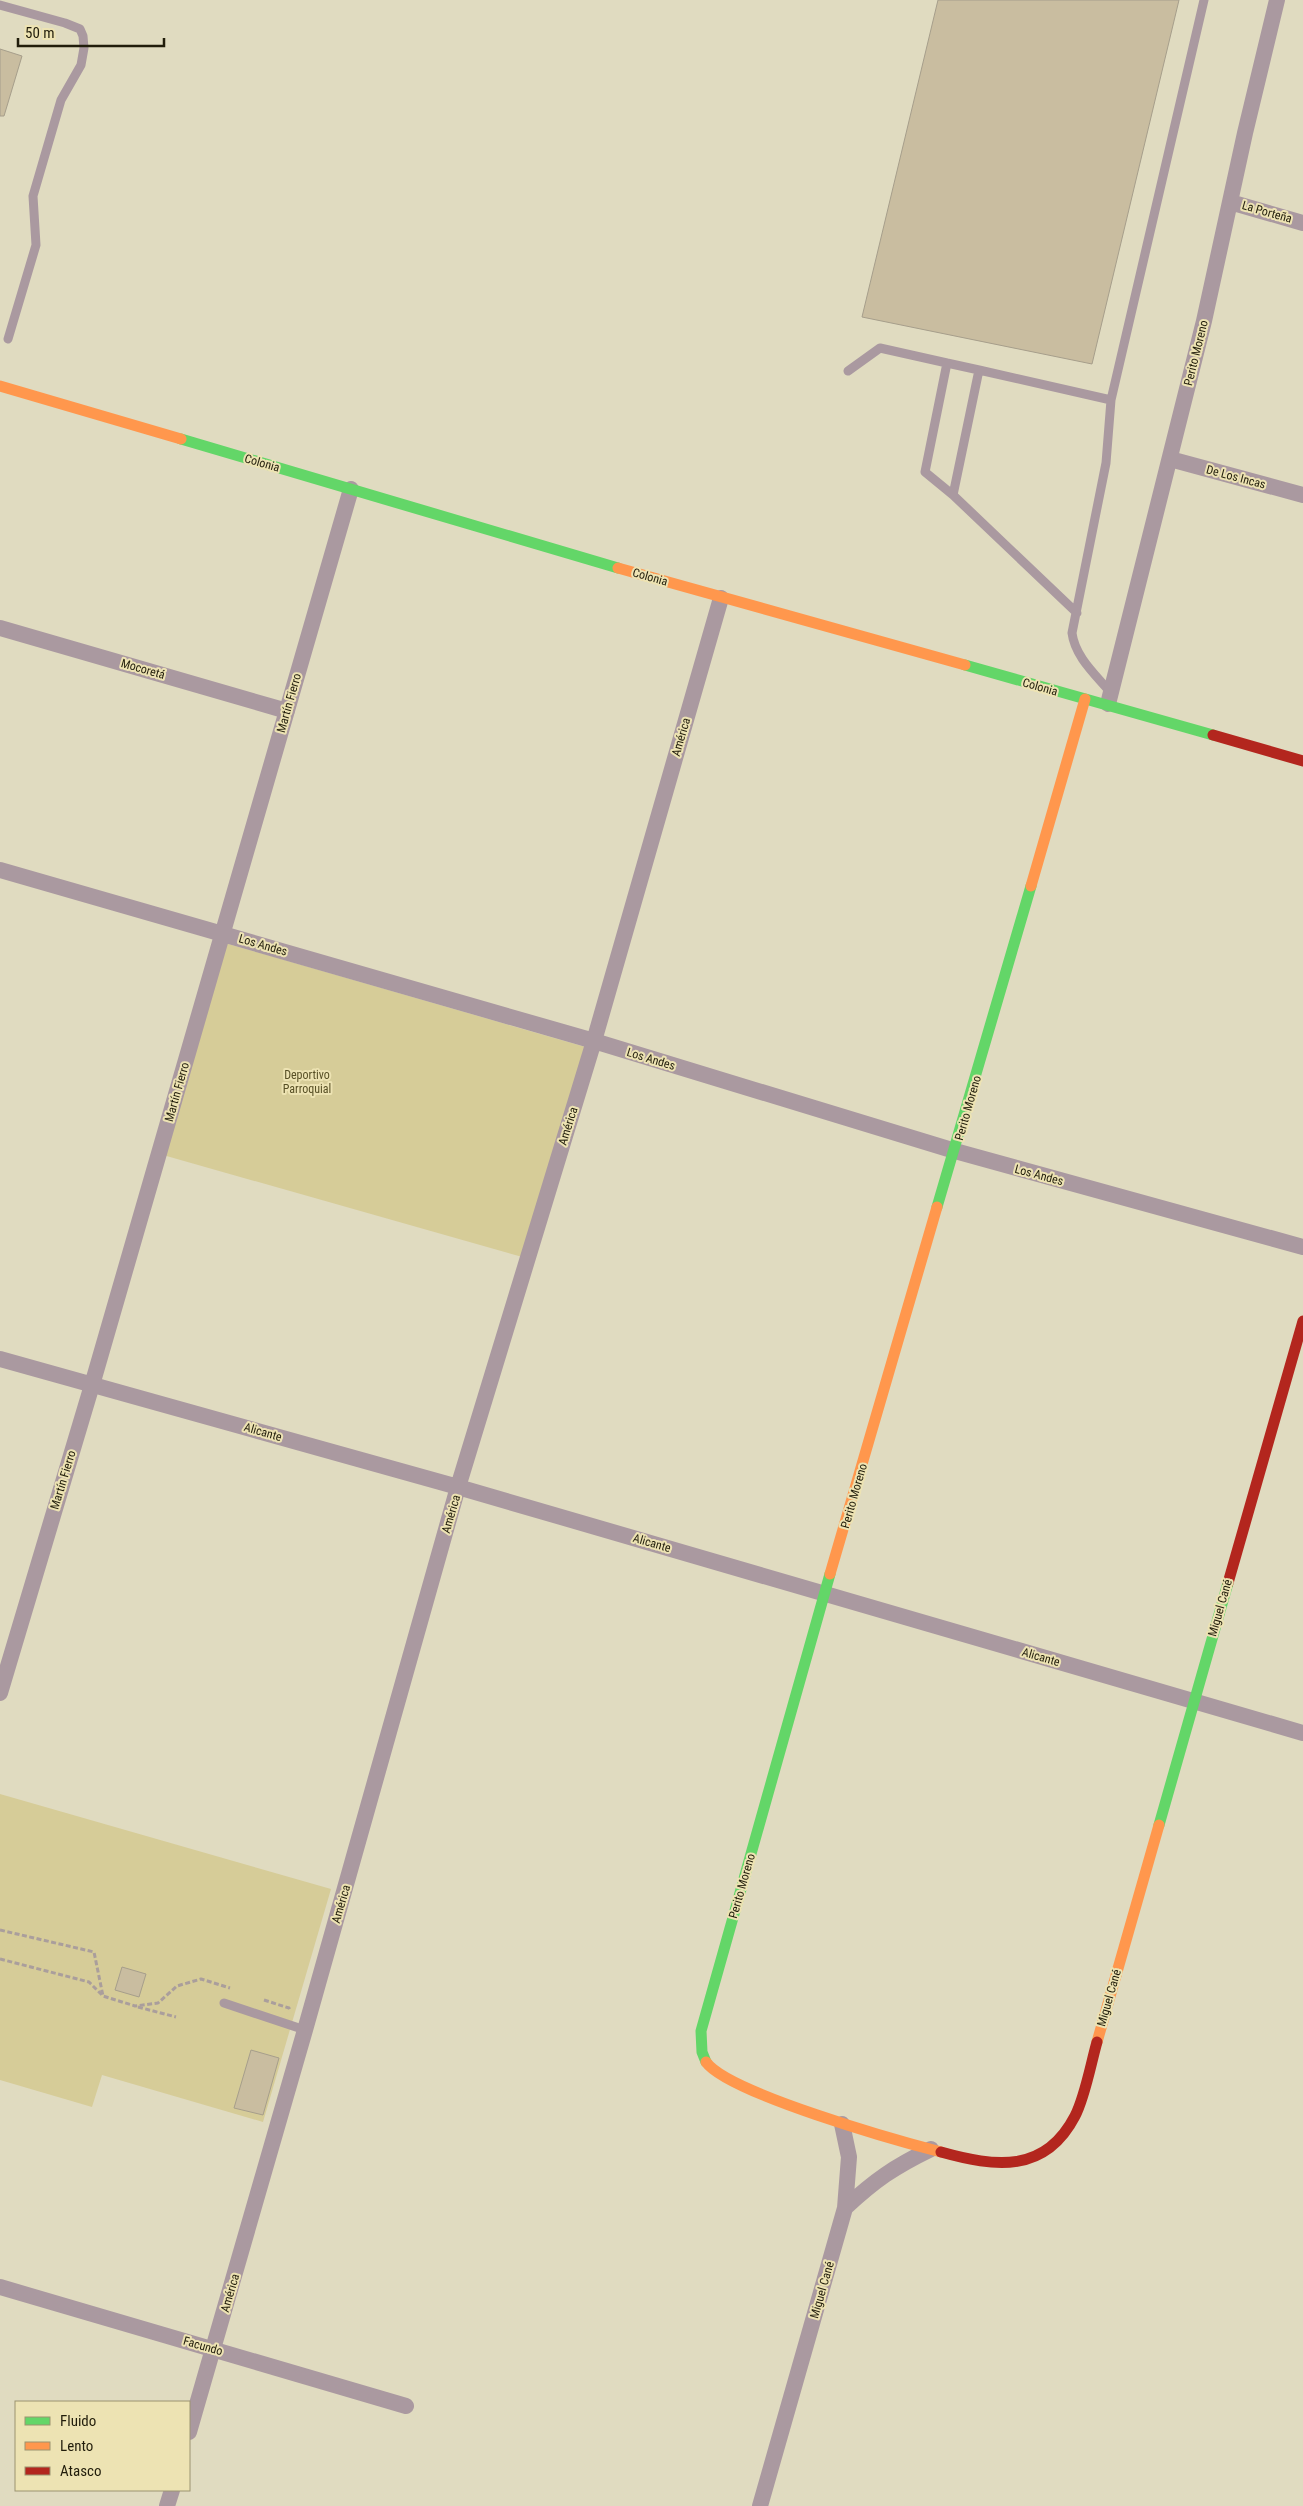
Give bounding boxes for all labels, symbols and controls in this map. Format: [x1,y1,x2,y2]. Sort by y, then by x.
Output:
scale bar [18,15,164,47]
text: 50 m [25,24,55,42]
street label: La Porteña [1240,198,1294,226]
street label: Perito Moreno [1181,319,1211,387]
street label: Colonia [243,451,281,475]
street label: De Los Incas [1205,462,1267,492]
street label: Colonia [631,565,669,589]
street label: Mocoretá [119,656,167,682]
street label: Martín Fierro [274,672,304,734]
street label: Colonia [1021,675,1059,699]
street label: América [669,716,693,758]
street label: Los Andes [237,931,289,959]
street label: Los Andes [625,1045,677,1073]
street label: Martín Fierro [162,1061,192,1123]
park label: Deportivo Parroquial [283,1068,331,1096]
street label: Perito Moreno [952,1074,984,1142]
street label: América [556,1105,581,1147]
street label: Los Andes [1013,1162,1065,1188]
street label: Alicante [242,1420,284,1444]
street label: Martín Fierro [47,1449,79,1511]
street label: Perito Moreno [838,1462,870,1530]
street label: América [439,1493,463,1535]
street label: Alicante [631,1531,673,1555]
street label: Miguel Cané [1205,1578,1235,1638]
street label: Alicante [1020,1645,1062,1669]
street label: Perito Moreno [726,1852,758,1920]
street label: América [329,1883,353,1925]
street label: Miguel Cané [1094,1968,1124,2028]
street label: Miguel Cané [807,2260,837,2320]
street label: América [218,2272,242,2314]
street label: Facundo [182,2334,224,2358]
legend [15,2401,190,2491]
text: Fluido [60,2412,96,2430]
text: Lento [60,2437,93,2455]
text: Atasco [60,2462,101,2480]

